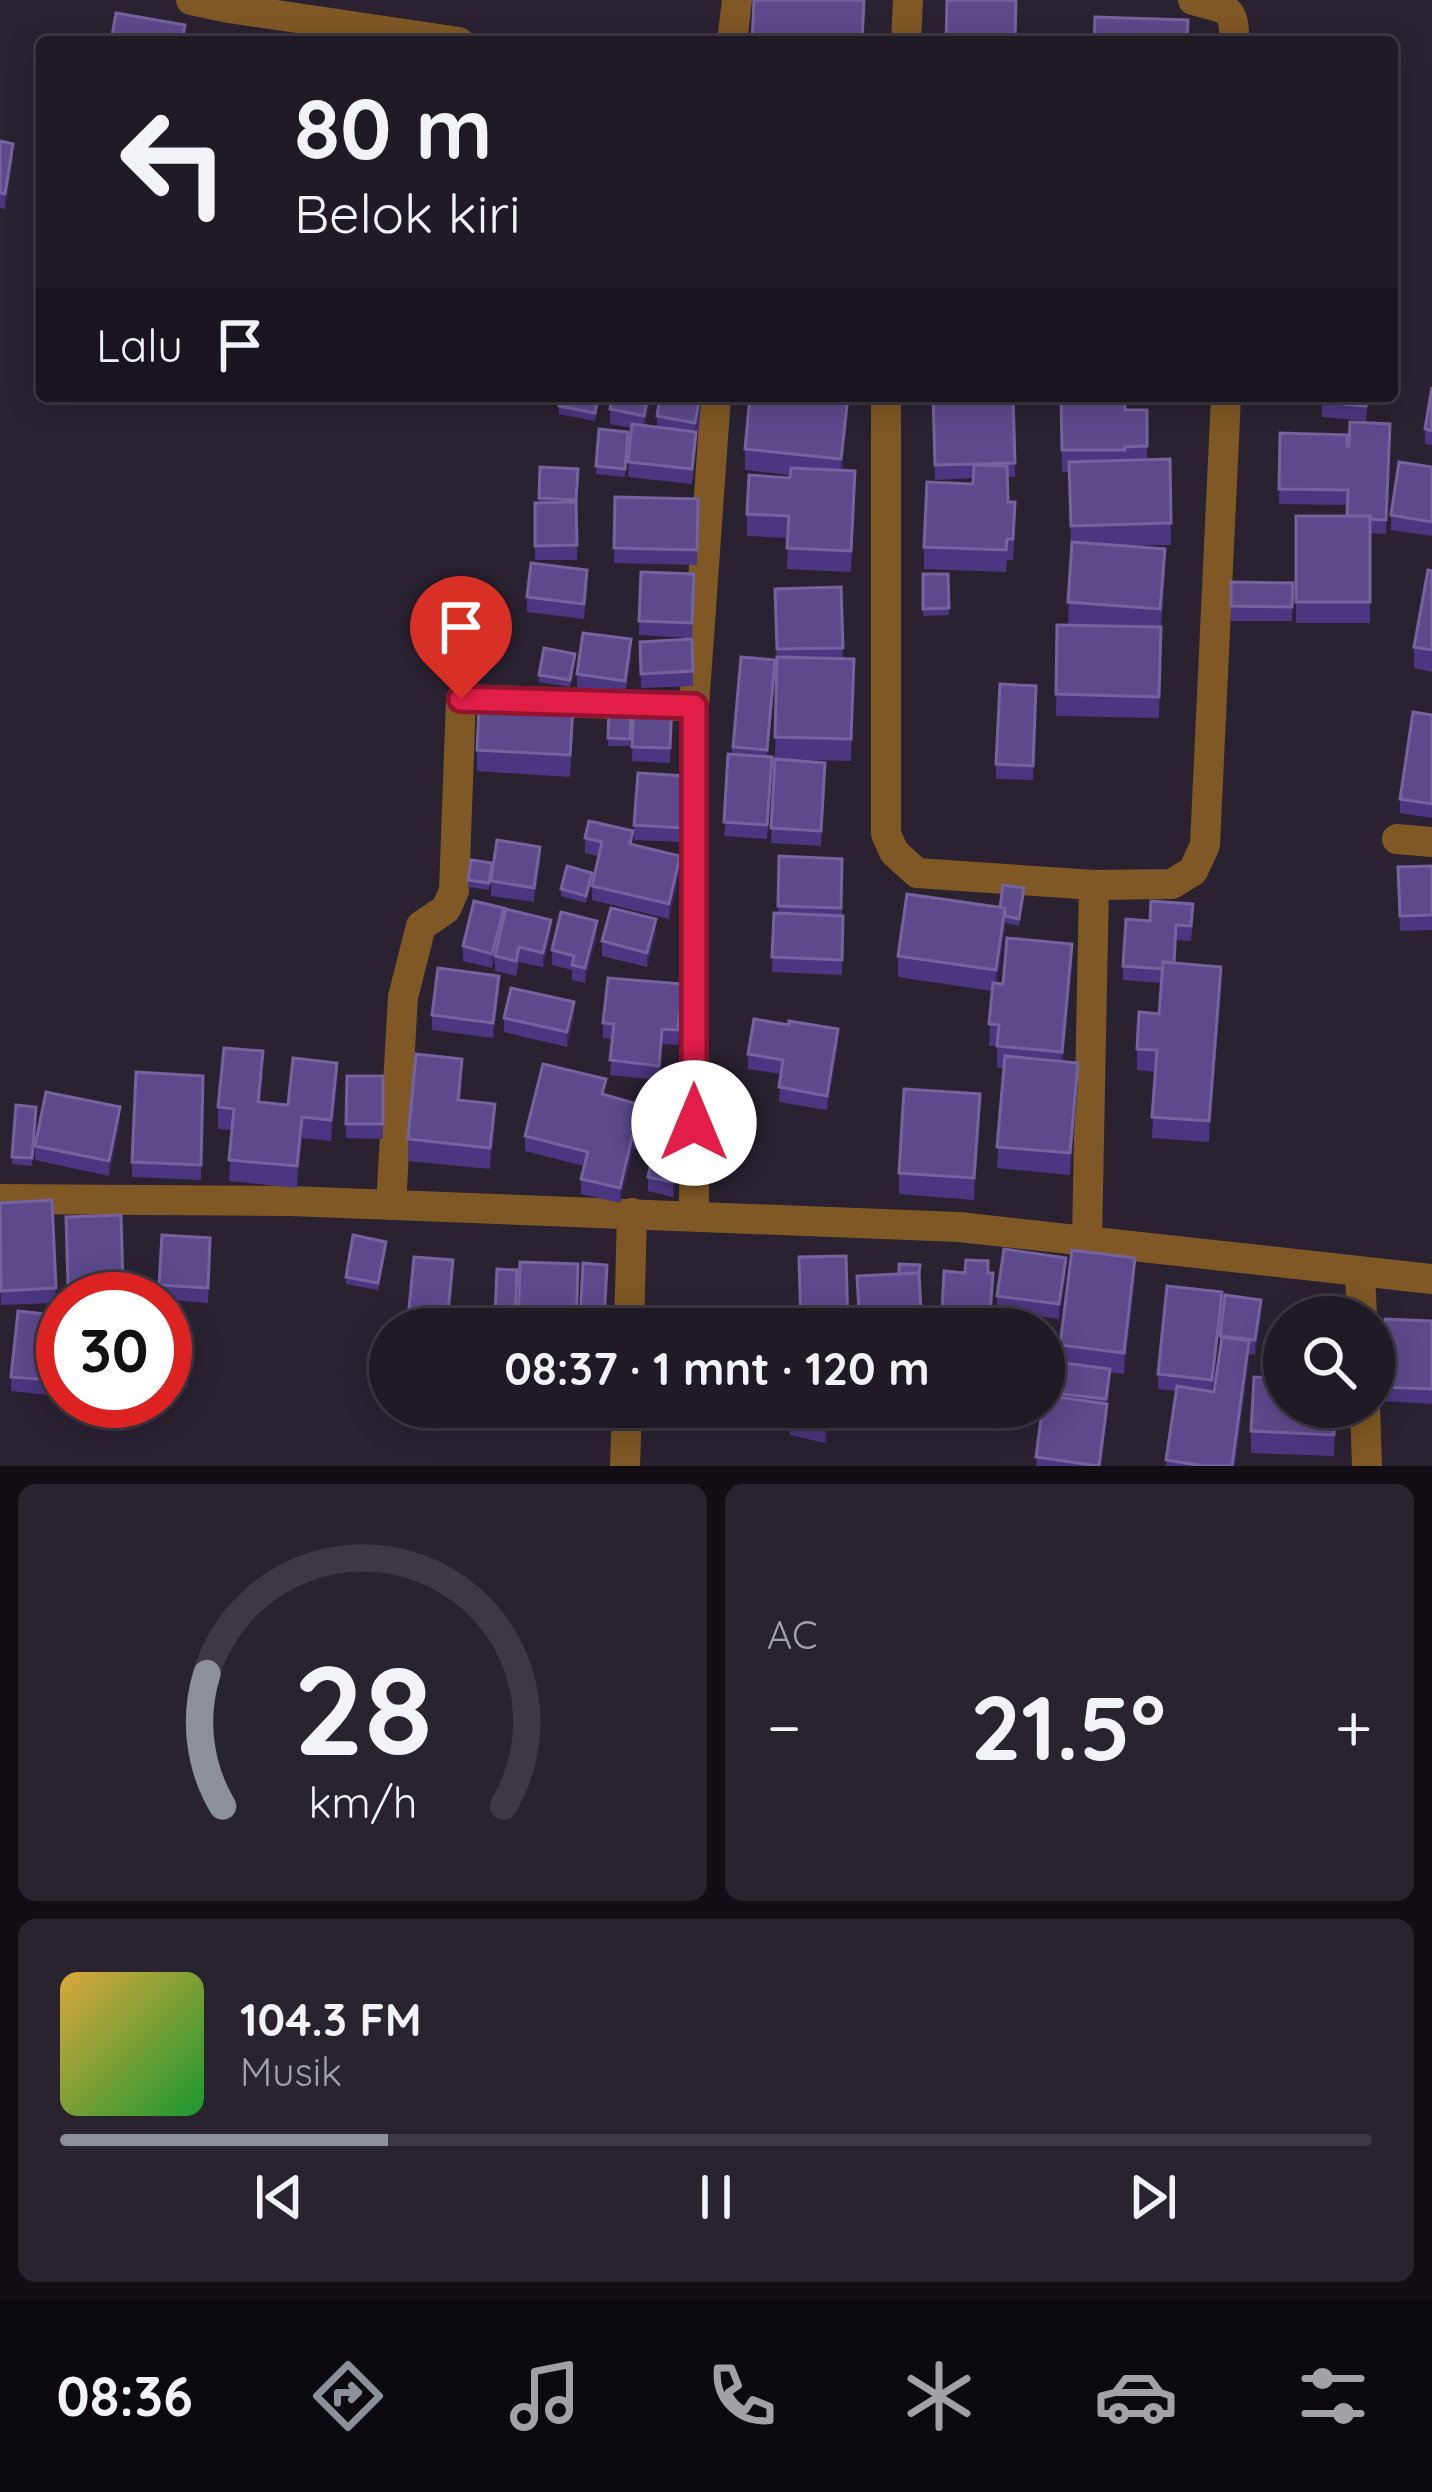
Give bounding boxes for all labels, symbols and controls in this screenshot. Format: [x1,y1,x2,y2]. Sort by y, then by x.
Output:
text: 80 m [294,75,493,180]
icon: left [96,84,252,240]
text: Belok kiri [294,179,521,247]
icon: arrive [207,312,273,378]
text: Lalu [96,317,183,373]
pin [410,576,512,699]
icon: arrive [428,594,494,660]
position arrow [631,1060,757,1186]
speed limit sign: 30 [36,1272,192,1428]
map controls [1263,1296,1395,1428]
button: search [1263,1296,1395,1428]
text: 08:37 · 1 mnt · 120 m [504,1340,930,1396]
text: AC [767,1610,818,1659]
text: 28 [293,1630,432,1786]
text: 21.5° [970,1670,1166,1783]
text: − [767,1685,801,1768]
text: + [1335,1685,1372,1768]
text: km/h [308,1774,417,1828]
text: 104.3 FM [240,1991,422,2047]
text: Musik [240,2047,342,2096]
icon: previous [246,2164,312,2230]
icon: pause [683,2164,749,2230]
icon: next [1120,2164,1186,2230]
icon: directions [306,2354,390,2438]
icon: music [503,2354,587,2438]
icon: phone [700,2354,784,2438]
icon: climate [897,2354,981,2438]
icon: car [1094,2354,1178,2438]
icon: filters [1291,2354,1375,2438]
text: 08:36 [57,2362,193,2430]

